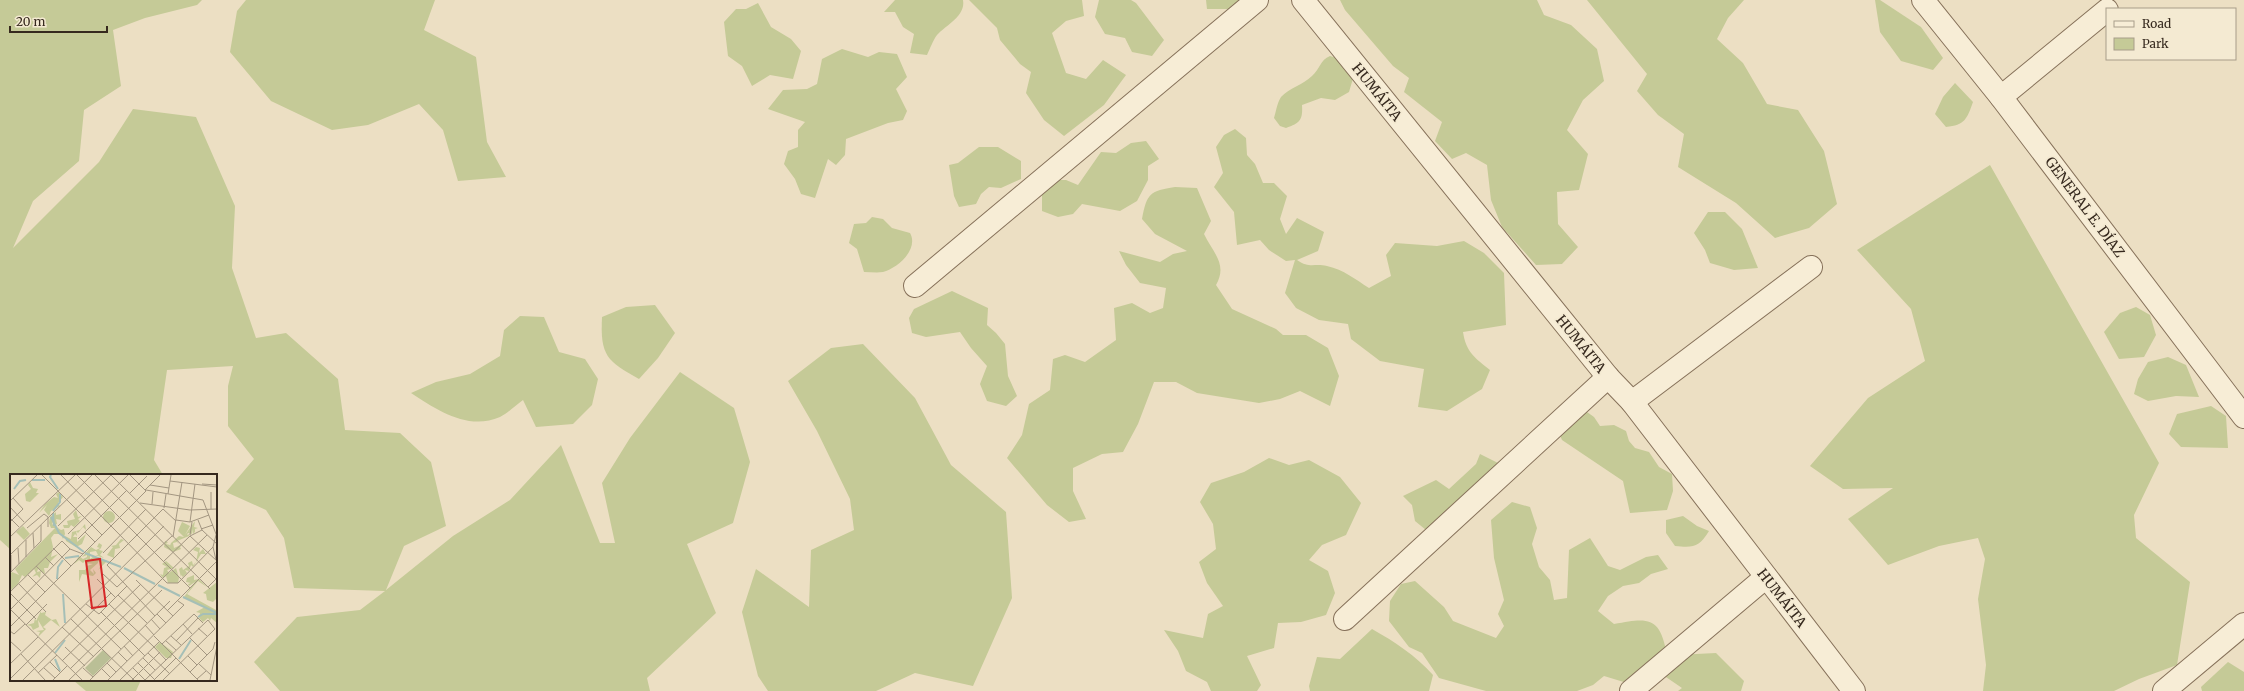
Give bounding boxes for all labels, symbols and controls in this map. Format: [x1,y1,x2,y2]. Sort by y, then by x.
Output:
scale bar [10,8,107,34]
legend [2106,8,2236,60]
text: 20 m [16,14,45,29]
text: Road [2142,16,2171,31]
text: Park [2142,36,2169,51]
street label: HUMÁITA [1348,59,1406,125]
street label: GENERAL E. DÍAZ [2041,153,2129,261]
street label: HUMÁITA [1552,311,1610,377]
inset map [10,474,217,681]
street label: HUMÁITA [1753,565,1811,631]

